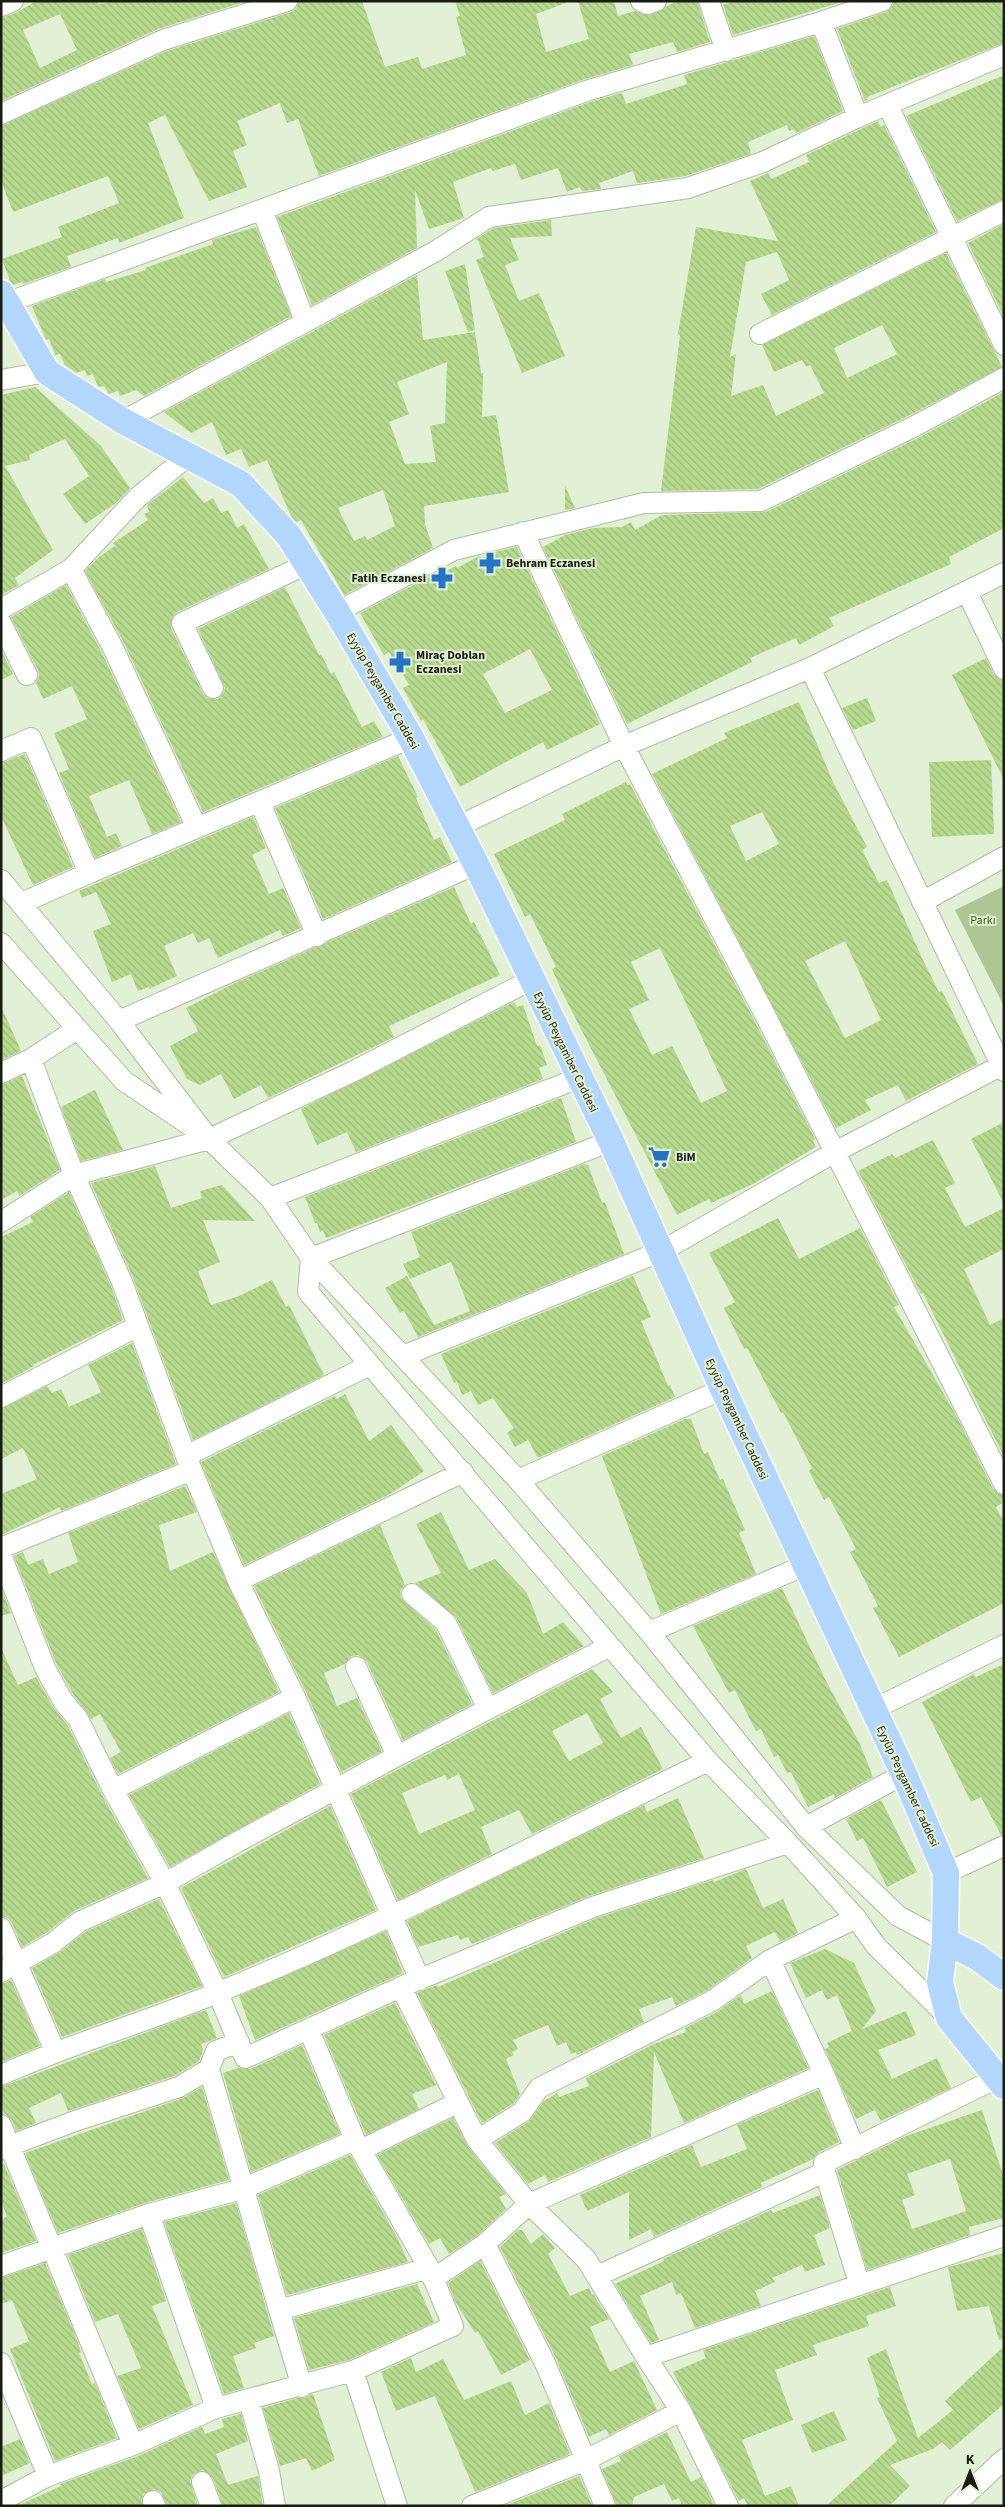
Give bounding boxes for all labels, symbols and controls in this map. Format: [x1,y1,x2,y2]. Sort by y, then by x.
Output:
pharmacy icon: Behram Eczanesi [477,550,503,576]
place label: Behram Eczanesi [506,555,595,572]
pharmacy icon: Fatih Eczanesi [429,565,455,591]
place label: Fatih Eczanesi [351,570,426,587]
street label: Eyyüp Peygamber Caddesi [342,630,423,753]
place label: Miraç Doblan Eczanesi [416,647,485,678]
pharmacy icon: Miraç Doblan Eczanesi [387,649,413,675]
park label: Parkı [970,912,996,929]
street label: Eyyüp Peygamber Caddesi [529,989,602,1115]
supermarket icon: BiM [646,1144,672,1170]
place label: BiM [676,1149,696,1166]
street label: Eyyüp Peygamber Caddesi [701,1356,772,1483]
street label: Eyyüp Peygamber Caddesi [872,1723,943,1850]
north arrow [945,2447,995,2497]
text: K [966,2450,975,2470]

